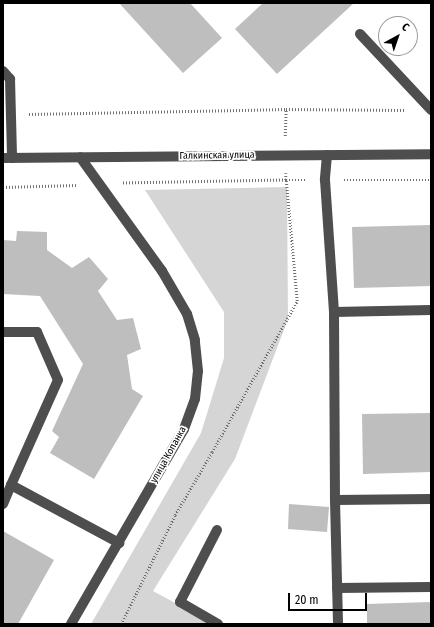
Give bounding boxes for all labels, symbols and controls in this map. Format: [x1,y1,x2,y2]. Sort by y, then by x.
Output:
north arrow [378,16,418,56]
text: С [399,20,412,34]
street label: Галкинская улица [179,149,255,163]
street label: улица Копанка [149,425,189,485]
scale bar [290,585,369,611]
text: 20 m [295,593,319,607]

